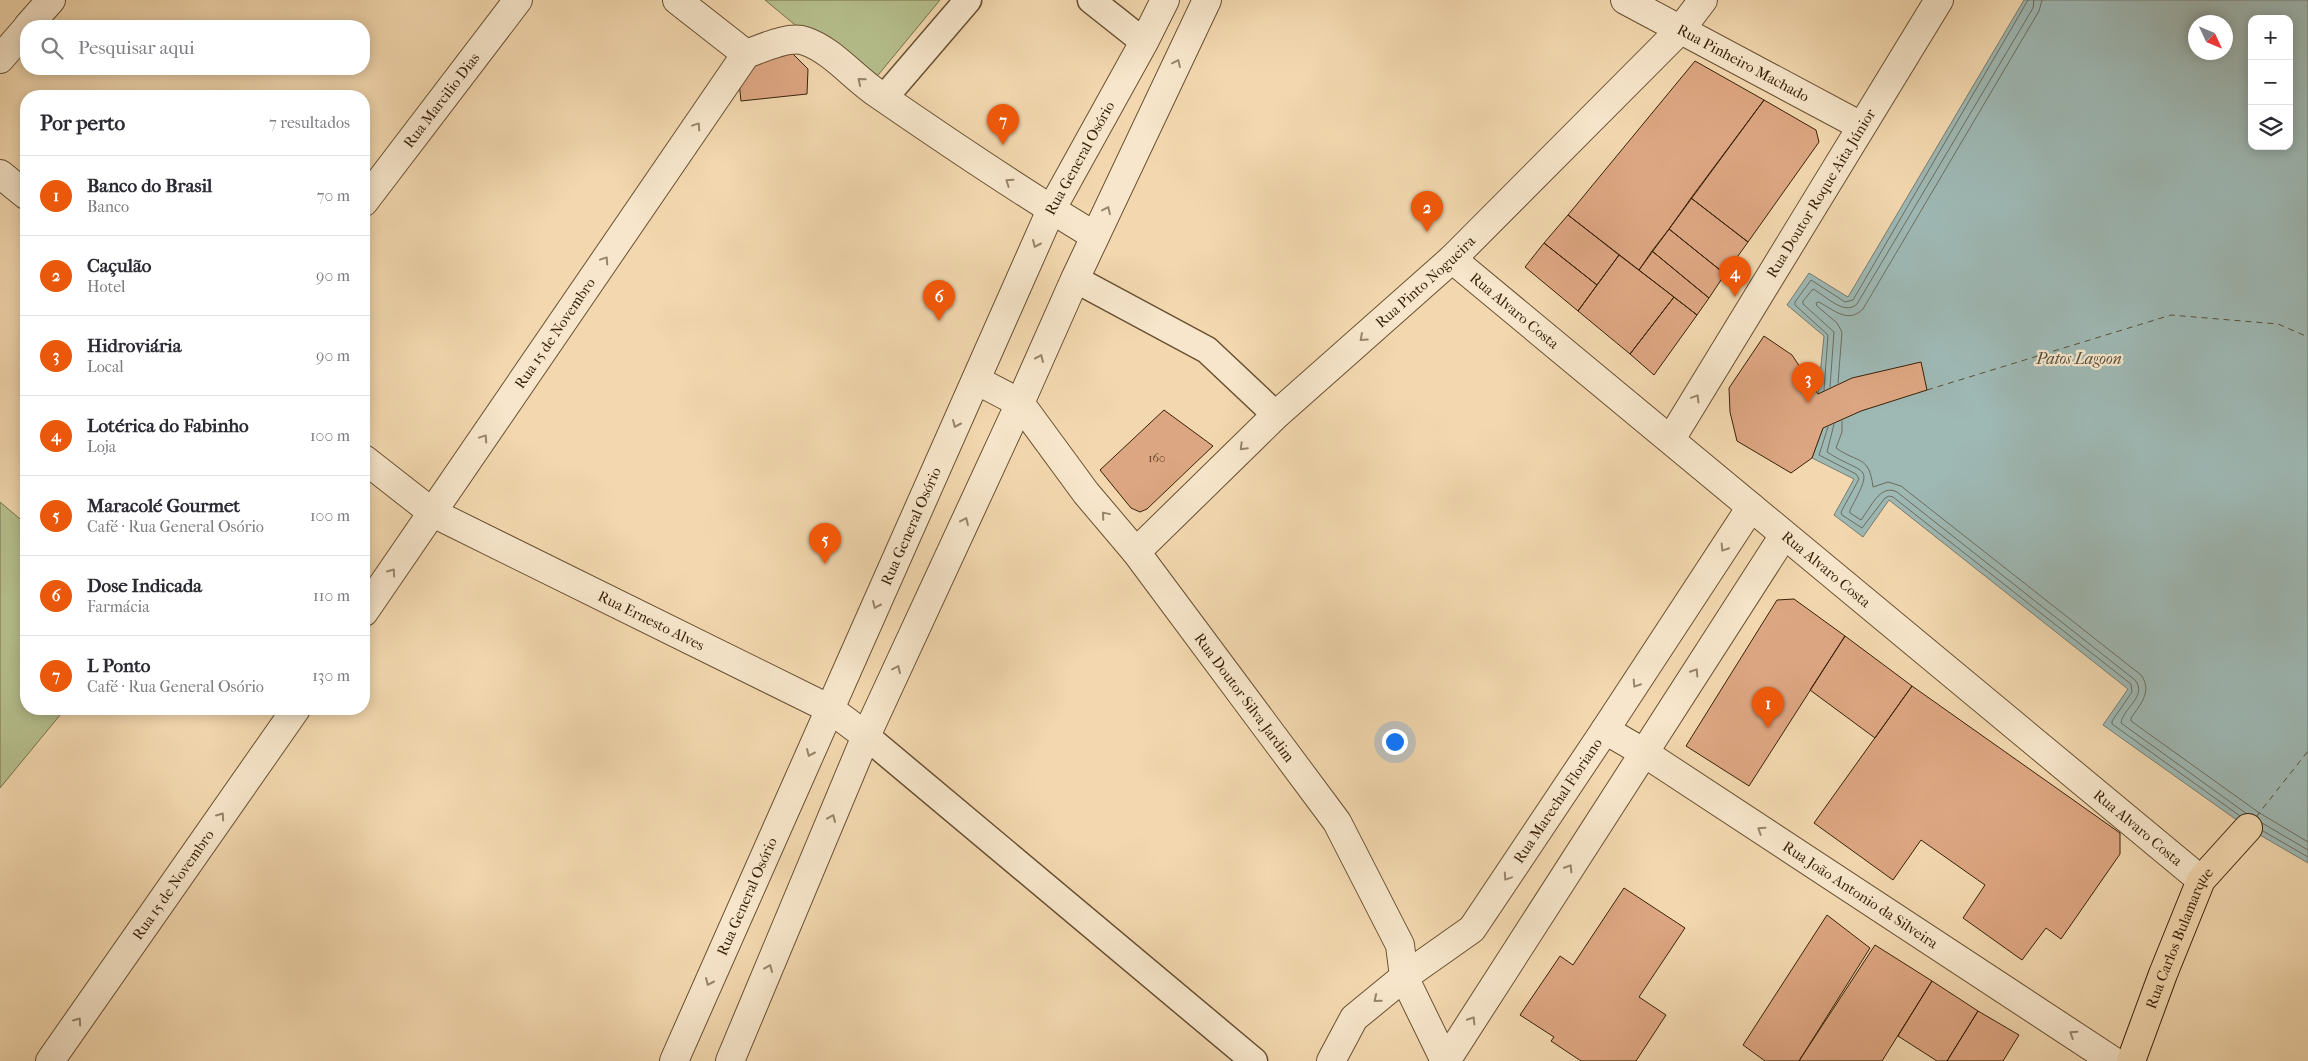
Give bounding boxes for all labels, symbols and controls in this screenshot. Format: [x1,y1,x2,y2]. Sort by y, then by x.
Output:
north arrow [2188,15,2233,60]
map controls [2248,15,2293,150]
button: + [2248,15,2293,60]
search box [20,20,370,75]
street label: Rua Pinheiro Machado [1674,20,1813,106]
icon: search [38,34,66,62]
text: Pesquisar aqui [78,37,195,59]
street label: Rua Marcilio Dias [400,49,484,151]
one-way arrow [1170,60,1180,69]
button: − [2248,60,2293,105]
one-way arrow [857,78,866,87]
street label: Rua General Osório [1041,98,1119,218]
pin: 7 [987,104,1019,145]
street label: Rua Doutor Roque Aita Júnior [1763,105,1880,281]
button: layers [2248,105,2293,150]
text: Por perto [40,111,125,135]
text: 7 resultados [269,113,350,132]
one-way arrow [691,122,700,132]
text: Banco do Brasil [87,175,212,197]
one-way arrow [1006,179,1015,189]
text: 1 [53,186,59,205]
text: 70 m [317,186,350,205]
pin: 2 [1411,191,1443,232]
text: Banco [87,197,129,216]
one-way arrow [1101,206,1112,215]
street label: Rua Pinto Nogueira [1372,231,1480,332]
one-way arrow [1031,239,1042,248]
text: Caçulão [87,255,151,277]
pin: 4 [1719,256,1751,297]
one-way arrow [599,257,608,266]
text: 2 [52,266,60,285]
text: 90 m [316,266,350,285]
street label: Rua Alvaro Costa [1466,269,1563,353]
street label: Rua 15 de Novembro [511,274,599,392]
text: Hotel [87,277,125,296]
pin: 6 [923,280,955,321]
one-way arrow [1359,332,1368,341]
text: Hidroviária [87,335,182,357]
text: 3 [53,346,59,365]
text: 90 m [316,346,350,365]
water label: Patos Lagoon [2035,349,2122,368]
one-way arrow [1033,354,1044,363]
text: Local [87,357,124,376]
pin: 3 [1792,362,1824,403]
one-way arrow [1690,394,1700,403]
text: Lotérica do Fabinho [87,415,249,437]
one-way arrow [952,419,963,428]
text: 4 [51,426,61,445]
text: 100 m [310,426,350,445]
one-way arrow [478,434,487,444]
text: Loja [87,437,116,456]
one-way arrow [1240,441,1249,450]
house number: 160 [1148,451,1166,465]
street label: Rua General Osório [877,464,945,588]
text: Maracolé Gourmet [87,495,240,517]
text: 5 [53,506,59,525]
text: 100 m [310,506,350,525]
one-way arrow [1102,512,1110,521]
text: Café · Rua General Osório [87,517,264,536]
one-way arrow [959,517,970,526]
pin: 5 [809,523,841,564]
street label: Rua Alvaro Costa [1778,527,1875,612]
one-way arrow [1721,542,1730,551]
one-way arrow [386,568,395,578]
text: Dose Indicada [87,575,202,597]
text: 6 [52,586,60,605]
text: 110 m [313,586,350,605]
street label: Rua Ernesto Alves [595,587,708,655]
text: Farmácia [87,597,150,616]
one-way arrow [872,600,883,609]
street label: Rua Doutor Silva Jardim [1190,629,1299,766]
text: L Ponto [87,655,150,677]
one-way arrow [891,665,901,674]
text: 7 [52,666,60,685]
text: 130 m [312,666,350,685]
one-way arrow [1688,669,1698,678]
text: Café · Rua General Osório [87,677,264,696]
one-way arrow [1632,678,1642,687]
pin: 1 [1752,687,1784,728]
your location [1382,729,1408,755]
street label: Rua Marechal Floriano [1509,734,1606,867]
one-way arrow [806,748,817,757]
street label: Rua Alvaro Costa [2090,786,2187,870]
one-way arrow [215,812,224,822]
one-way arrow [826,814,836,822]
street label: Rua 15 de Novembro [128,826,218,943]
one-way arrow [1758,827,1767,836]
street label: Rua General Osório [713,834,781,958]
street label: Rua João Antonio da Silveira [1779,837,1942,953]
street label: Rua Carlos Bulamarque [2142,863,2217,1011]
one-way arrow [1563,864,1572,874]
one-way arrow [1504,872,1513,881]
one-way arrow [764,964,774,972]
one-way arrow [705,977,716,986]
one-way arrow [1374,993,1383,1002]
one-way arrow [1466,1016,1476,1025]
one-way arrow [72,1017,81,1027]
one-way arrow [2069,1031,2078,1040]

